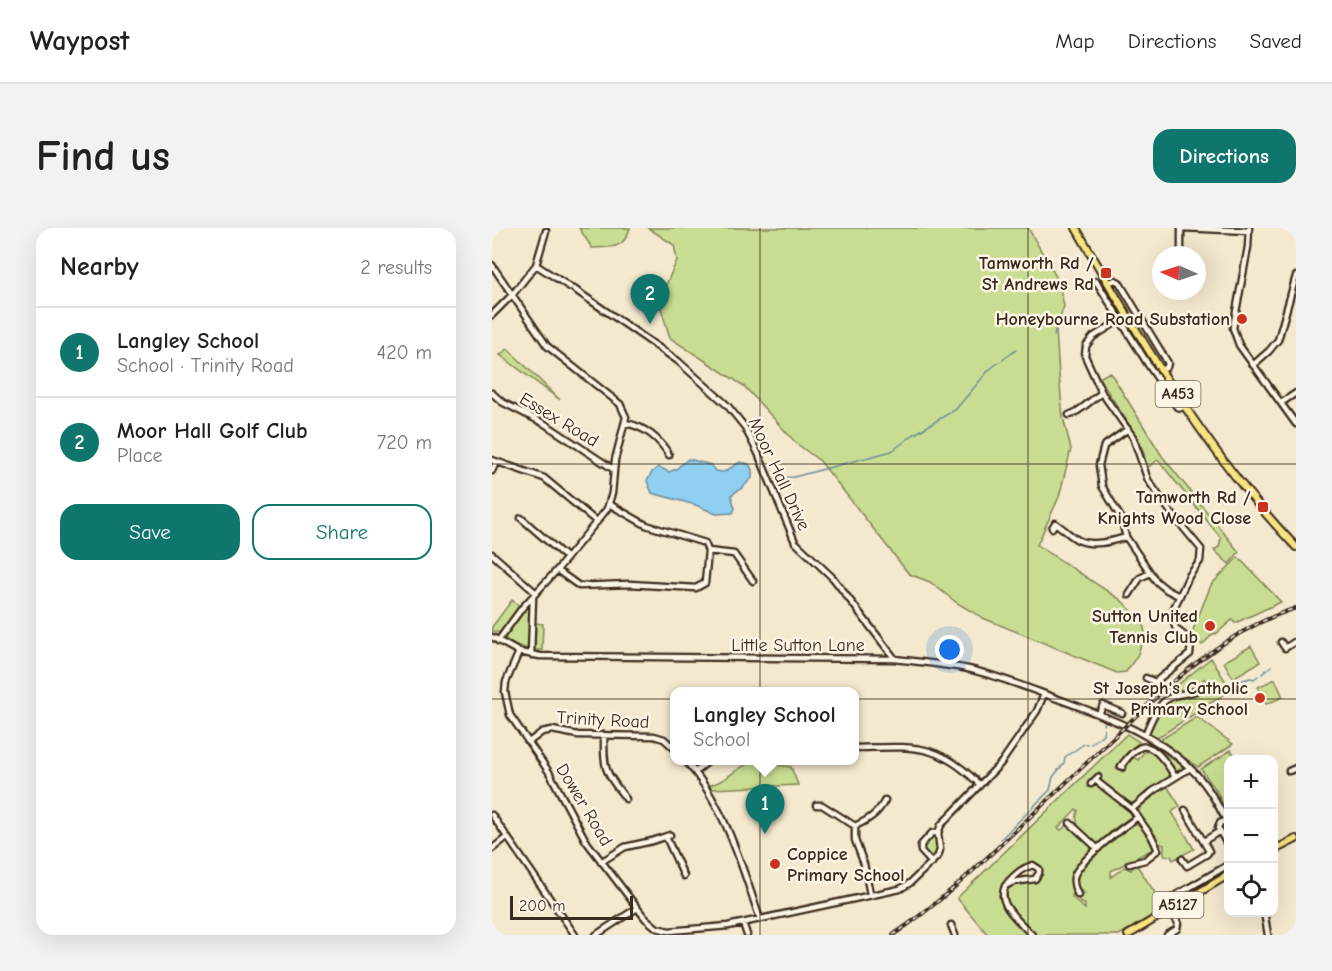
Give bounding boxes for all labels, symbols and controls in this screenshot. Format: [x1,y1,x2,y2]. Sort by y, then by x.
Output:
text: Waypost [30,25,130,57]
text: Map [1055,29,1095,53]
text: Directions [1128,29,1217,53]
text: Saved [1250,29,1302,53]
button: Directions [1153,129,1296,183]
text: Find us [36,132,170,181]
north arrow [1152,246,1206,300]
text: Nearby [60,252,139,282]
place label: Tamworth Rd / St Andrews Rd [979,253,1094,295]
text: 2 results [360,256,432,279]
marker: Tamworth Rd / St Andrews Rd [1099,266,1113,280]
pin: 2 [630,274,670,324]
place label: Honeybourne Road Substation [996,309,1230,330]
marker: Honeybourne Road Substation [1235,312,1249,326]
text: Langley School [117,328,259,354]
text: 1 [76,341,83,364]
text: 420 m [376,341,432,364]
text: School · Trinity Road [117,354,294,377]
road number: A453 [1156,381,1200,407]
street label: Essex Road [516,388,602,452]
street label: Moor Hall Drive [744,414,814,534]
text: Moor Hall Golf Club [117,418,308,444]
text: 2 [75,431,84,454]
text: 720 m [377,431,432,454]
text: Place [117,444,163,467]
place label: Tamworth Rd / Knights Wood Close [1098,487,1251,529]
marker: Tamworth Rd / Knights Wood Close [1256,500,1270,514]
button: Save [60,504,240,560]
button: Share [252,504,432,560]
place label: Sutton United Tennis Club [1092,606,1198,648]
marker: Sutton United Tennis Club [1203,619,1217,633]
street label: Little Sutton Lane [731,635,865,656]
your location [935,635,964,664]
place label: St Joseph's Catholic Primary School [1093,678,1249,720]
popup [670,687,859,765]
marker: St Joseph's Catholic Primary School [1253,691,1267,705]
text: Langley School [693,702,836,728]
street label: Trinity Road [556,707,650,733]
text: School [693,728,750,751]
map controls [1224,755,1278,917]
button: + [1224,755,1278,809]
street label: Dower Road [551,760,617,850]
pin: 1 [746,784,784,834]
button: − [1224,809,1278,863]
place label: Coppice Primary School [787,844,905,886]
marker: Coppice Primary School [768,857,782,871]
button: locate [1224,863,1278,917]
road number: A5127 [1152,892,1204,918]
scale bar [510,893,633,920]
text: 200 m [519,897,565,915]

